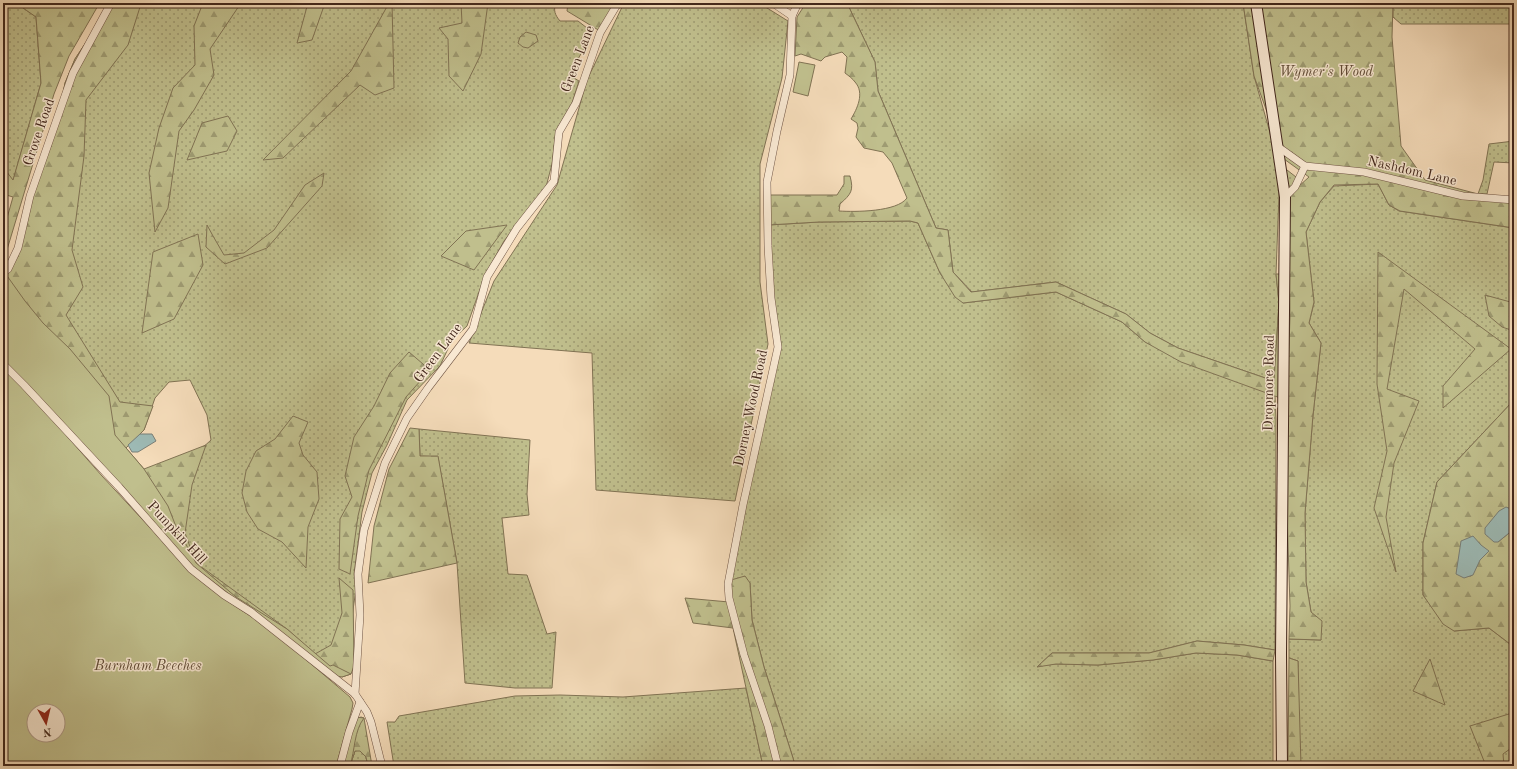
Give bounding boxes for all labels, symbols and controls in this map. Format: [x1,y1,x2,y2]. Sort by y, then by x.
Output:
street label: Green Lane [559,24,597,94]
park label: Wymer's Wood [1279,65,1374,80]
street label: Grove Road [21,96,57,168]
street label: Nashdom Lane [1366,154,1458,188]
street label: Green Lane [411,321,465,385]
street label: Dropmore Road [1261,335,1277,431]
street label: Dorney Wood Road [732,348,770,468]
street label: Pumpkin Hill [145,499,210,567]
park label: Burnham Beeches [93,659,202,673]
north arrow [26,703,66,743]
text: N [42,725,52,738]

